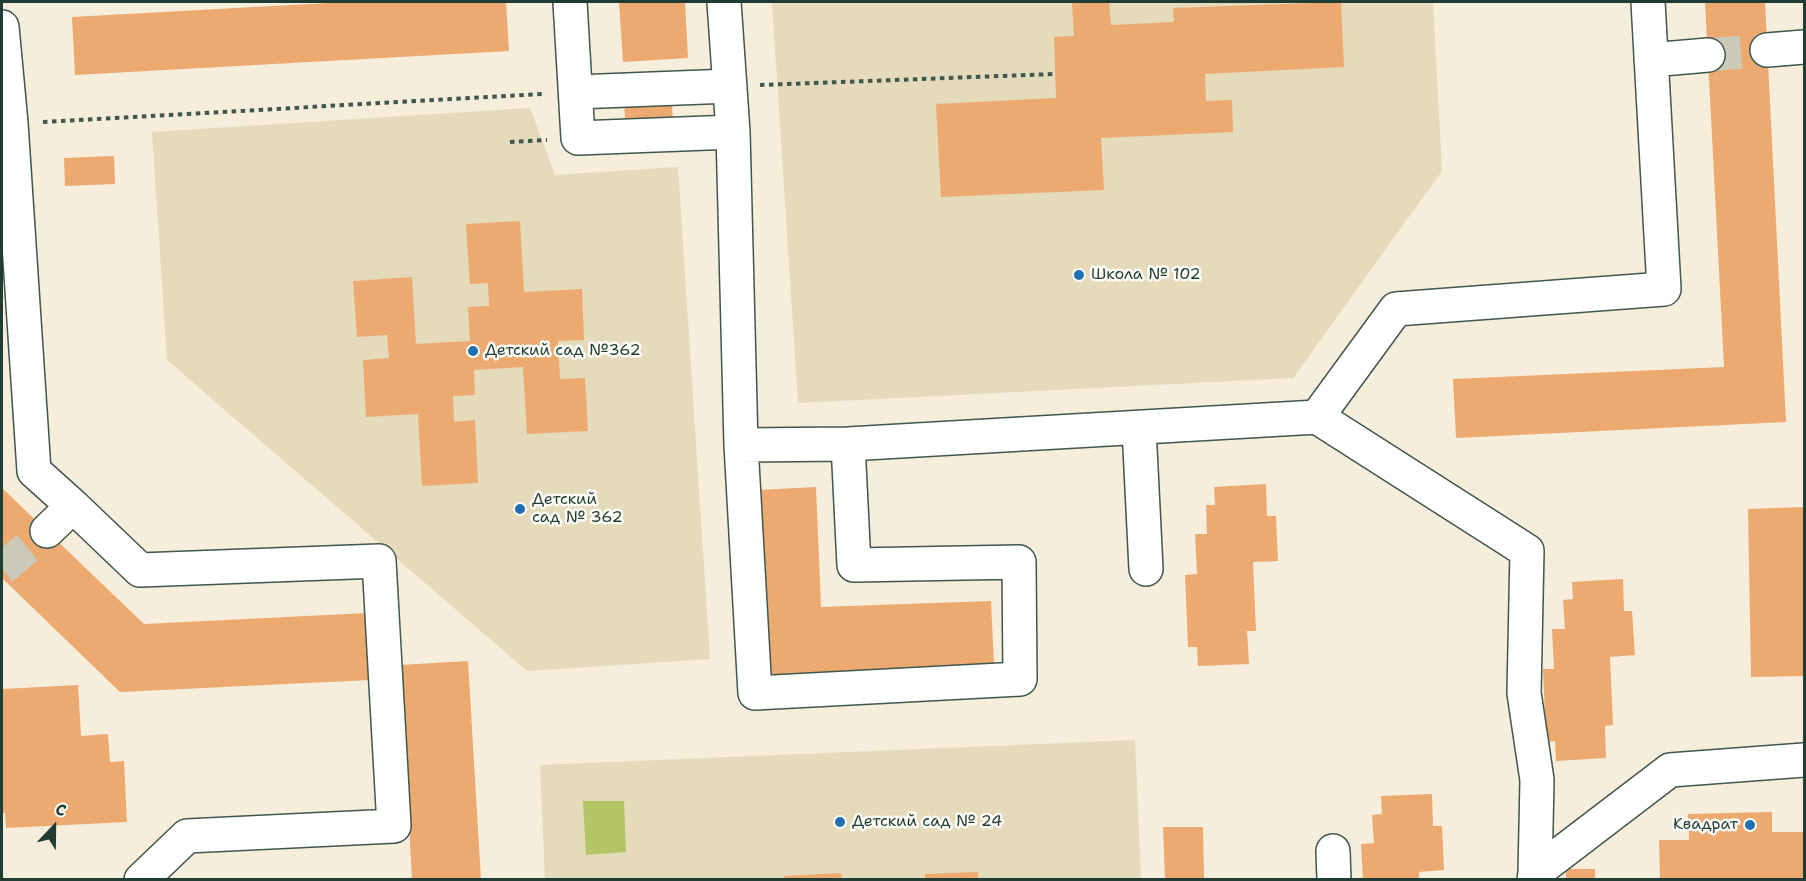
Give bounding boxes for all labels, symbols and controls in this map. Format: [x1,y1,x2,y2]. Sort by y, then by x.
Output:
place label: Школа № 102 [1091,265,1201,285]
marker: Школа № 102 [1072,268,1086,282]
place label: Детский сад №362 [485,341,641,361]
marker: Детский сад №362 [466,344,480,358]
place label: Детский сад № 362 [532,490,623,528]
marker: Детский сад № 362 [513,502,527,516]
north arrow [24,797,84,857]
text: С [52,798,69,821]
place label: Детский сад № 24 [852,812,1002,832]
marker: Детский сад № 24 [833,815,847,829]
place label: Квадрат [1673,815,1738,835]
marker: Квадрат [1743,818,1757,832]

